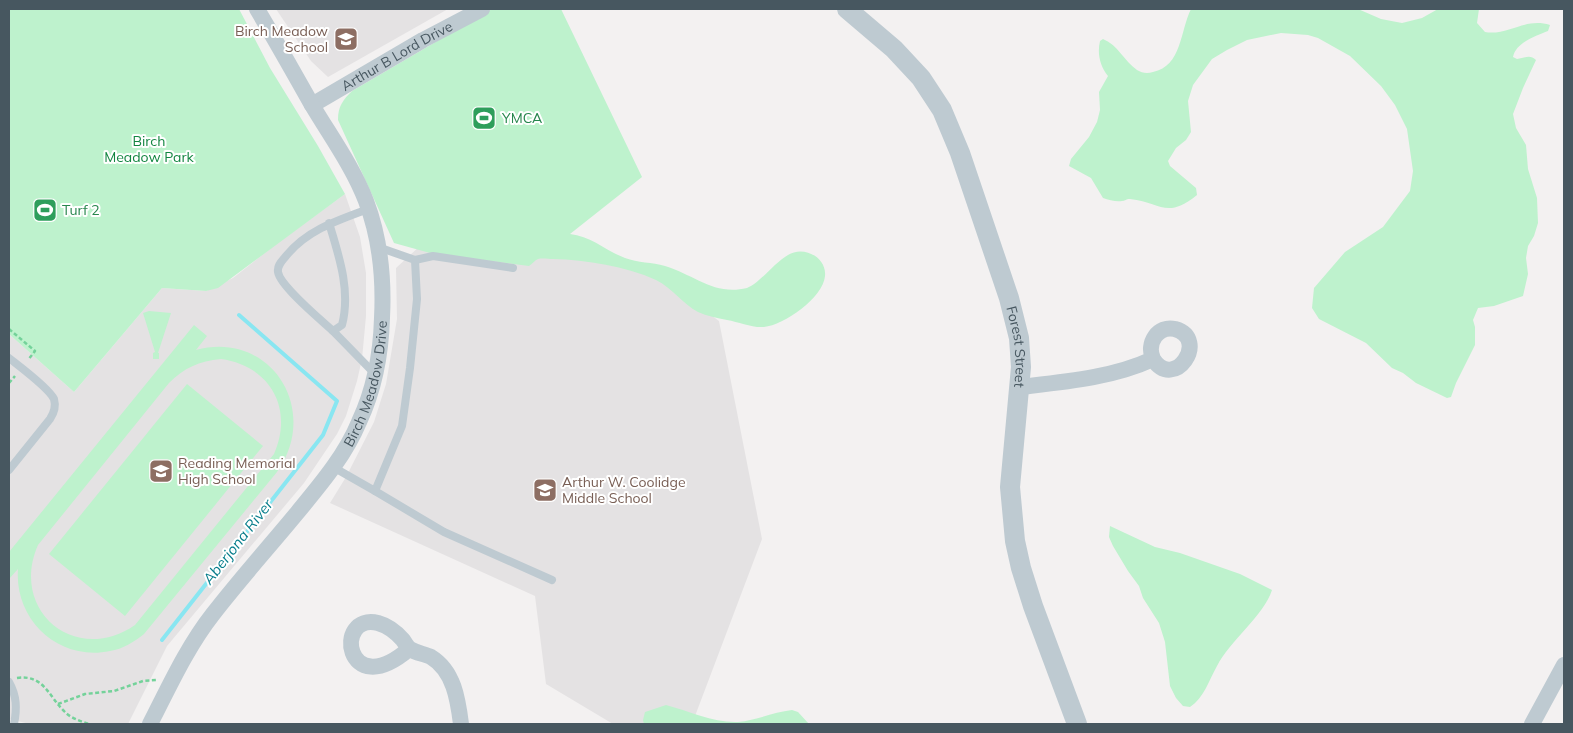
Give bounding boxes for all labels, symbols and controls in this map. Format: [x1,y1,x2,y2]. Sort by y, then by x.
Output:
street label: Arthur B Lord Drive [338,17,456,95]
place label: Birch Meadow School [235,22,328,56]
school or university icon: Birch Meadow School [333,26,359,52]
sports icon: YMCA [471,105,497,131]
place label: YMCA [501,109,543,127]
park label: Birch Meadow Park [104,132,195,166]
sports icon: Turf 2 [32,197,58,223]
place label: Turf 2 [62,201,100,219]
street label: Forest Street [1002,304,1030,388]
street label: Birch Meadow Drive [339,320,391,450]
place label: Reading Memorial High School [178,454,296,488]
school or university icon: Reading Memorial High School [148,458,174,484]
place label: Arthur W. Coolidge Middle School [562,473,686,507]
school or university icon: Arthur W. Coolidge Middle School [532,477,558,503]
water label: Aberjona River [198,495,277,589]

